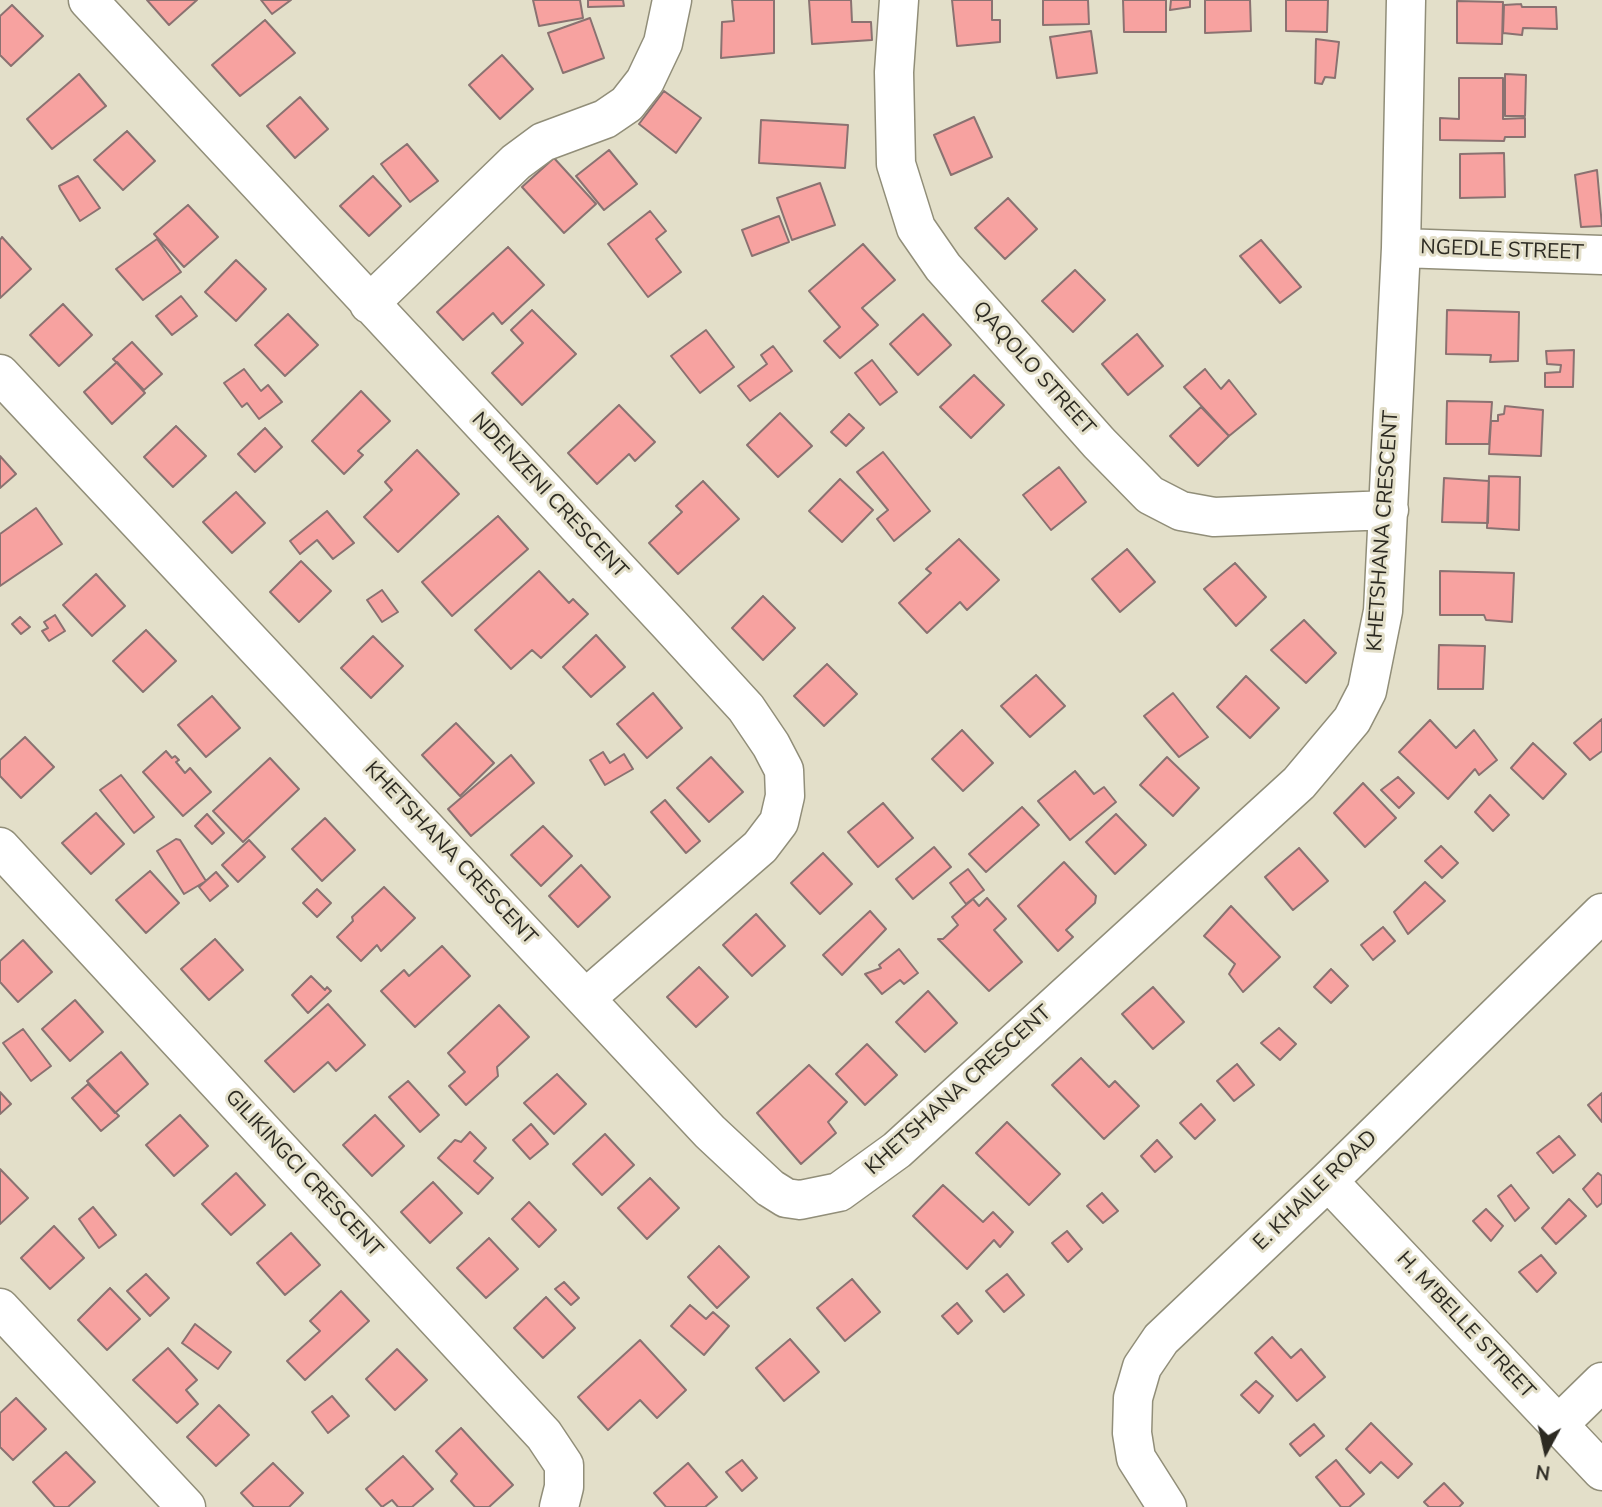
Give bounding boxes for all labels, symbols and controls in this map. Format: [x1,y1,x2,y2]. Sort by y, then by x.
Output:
street label: NGEDLE STREET [1420,236,1584,266]
street label: QAQOLO STREET [966,297,1100,441]
street label: NDENZENI CRESCENT [466,408,632,584]
street label: KHETSHANA CRESCENT [1363,410,1405,652]
street label: KHETSHANA CRESCENT [358,757,542,951]
street label: KHETSHANA CRESCENT [861,1001,1057,1181]
street label: GILIKINGCI CRESCENT [219,1085,387,1263]
street label: E. KHAILE ROAD [1249,1126,1383,1256]
street label: H. M'BELLE STREET [1390,1247,1540,1405]
north arrow [1511,1416,1581,1486]
text: N [1534,1458,1552,1486]

